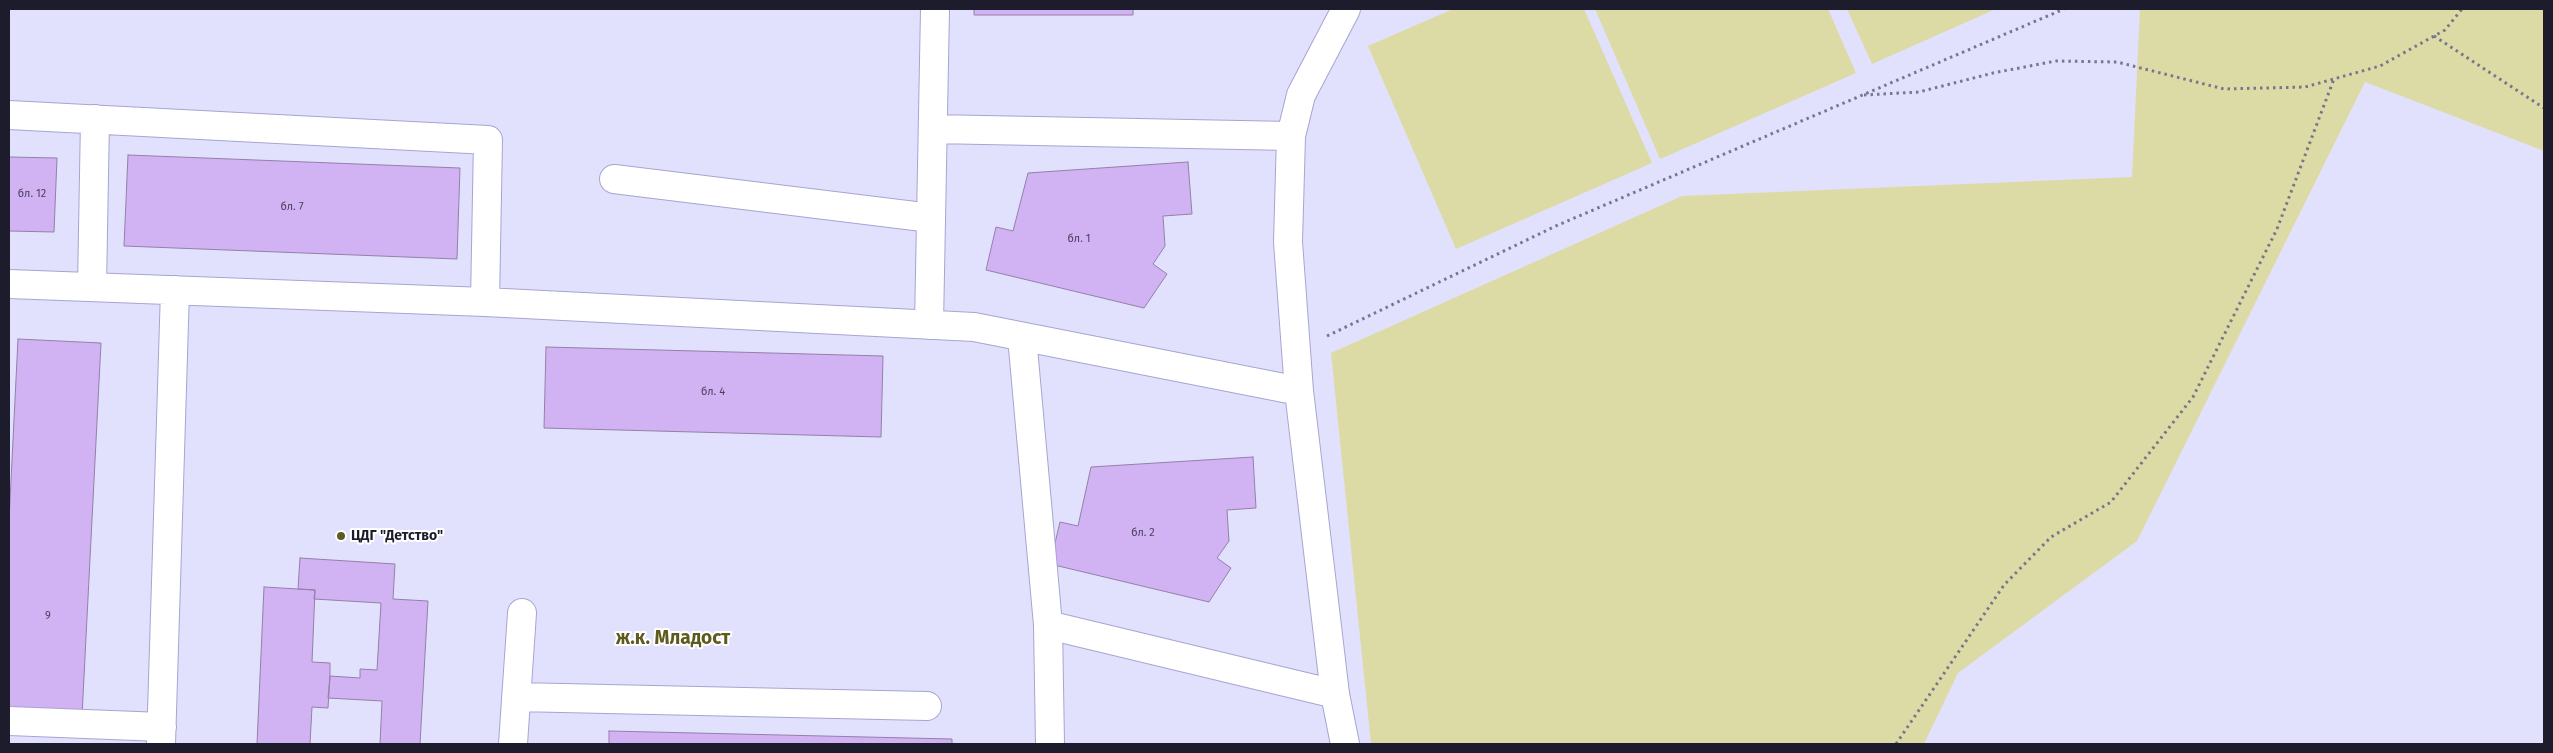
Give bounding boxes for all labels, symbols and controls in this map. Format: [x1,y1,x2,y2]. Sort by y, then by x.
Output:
house number: бл. 12 [18,187,46,201]
house number: бл. 7 [280,200,304,214]
house number: бл. 1 [1068,232,1090,246]
house number: бл. 4 [701,385,725,399]
house number: бл. 2 [1131,526,1155,540]
place label: ЦДГ "Детство" [351,528,443,544]
marker: ЦДГ "Детство" [335,530,347,542]
house number: 9 [45,609,51,623]
district label: ж.к. Младост [616,628,730,650]

